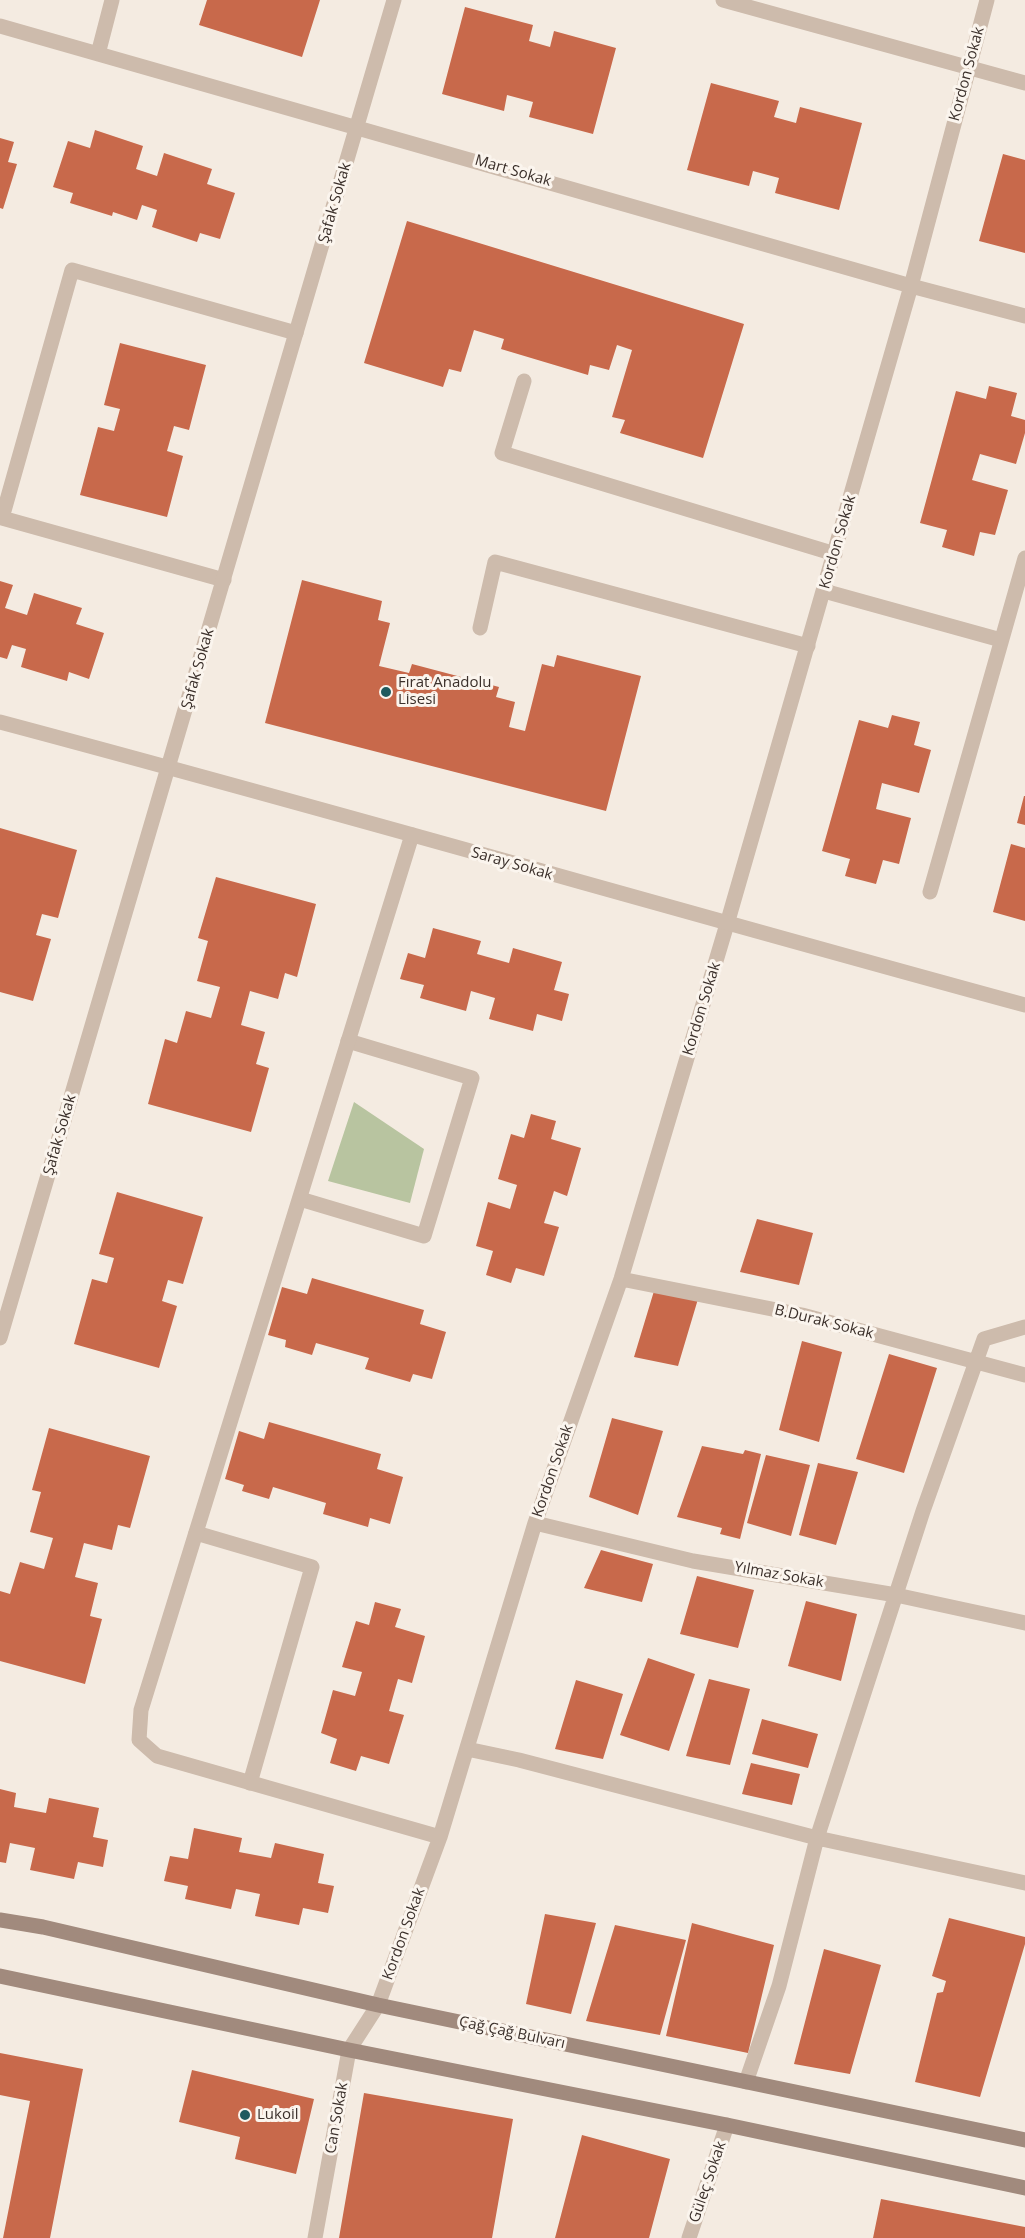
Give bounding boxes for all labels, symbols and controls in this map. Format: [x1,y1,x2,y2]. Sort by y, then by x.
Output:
street label: Kordon Sokak [946,25,988,123]
street label: Mart Sokak [473,152,553,190]
street label: Şafak Sokak [315,161,355,245]
street label: Kordon Sokak [816,493,860,591]
street label: Şafak Sokak [178,627,218,711]
place label: Fırat Anadolu Lisesi [398,674,491,709]
marker: Fırat Anadolu Lisesi [379,685,393,699]
street label: Saray Sokak [469,844,555,884]
street label: Kordon Sokak [679,960,725,1058]
street label: Şafak Sokak [40,1093,80,1177]
street label: B.Durak Sokak [773,1301,875,1343]
street label: Kordon Sokak [529,1422,577,1520]
street label: Yılmaz Sokak [733,1558,825,1592]
street label: Kordon Sokak [379,1885,429,1983]
street label: Çağ Çağ Bulvarı [457,2013,567,2053]
street label: Can Sokak [322,2081,352,2155]
place label: Lukoil [257,2106,299,2124]
marker: Lukoil [238,2108,252,2122]
street label: Güleç Sokak [686,2139,730,2225]

